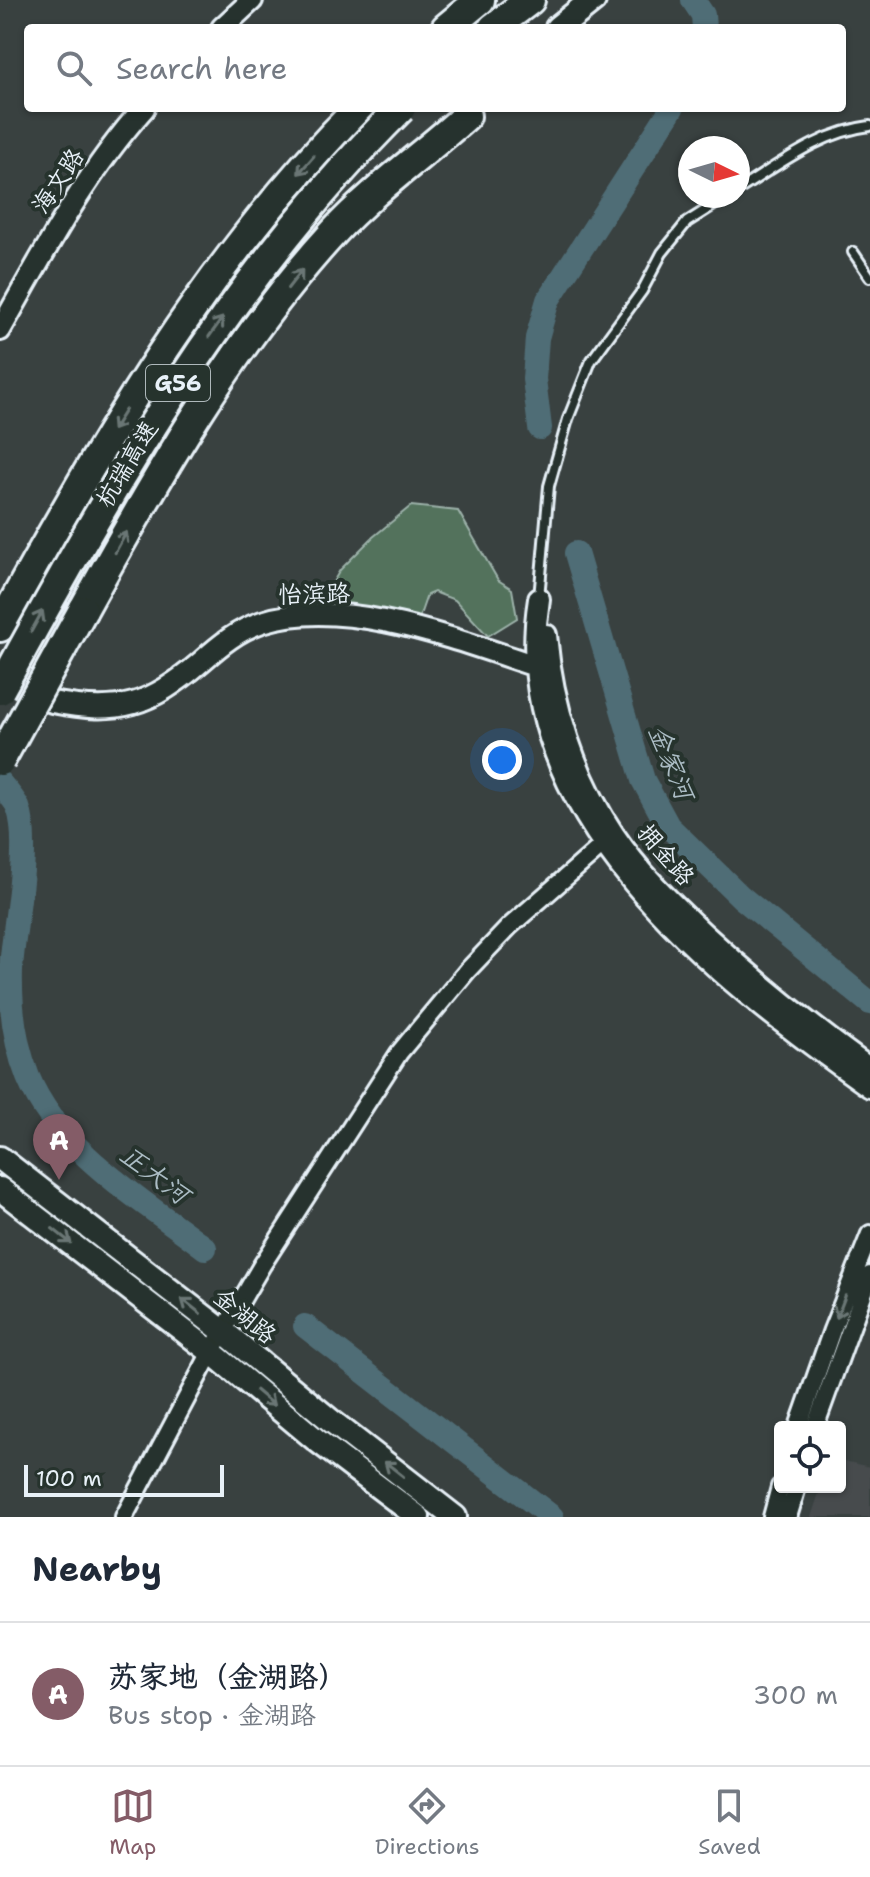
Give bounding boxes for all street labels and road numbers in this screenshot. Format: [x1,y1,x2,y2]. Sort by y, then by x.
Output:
street label: 海文路 [25,142,91,220]
road number: G56 [146,365,210,401]
street label: 杭瑞高速 [89,415,165,513]
street label: 怡滨路 [278,577,350,611]
street label: 拥金路 [630,817,702,893]
street label: 金湖路 [207,1281,283,1351]

